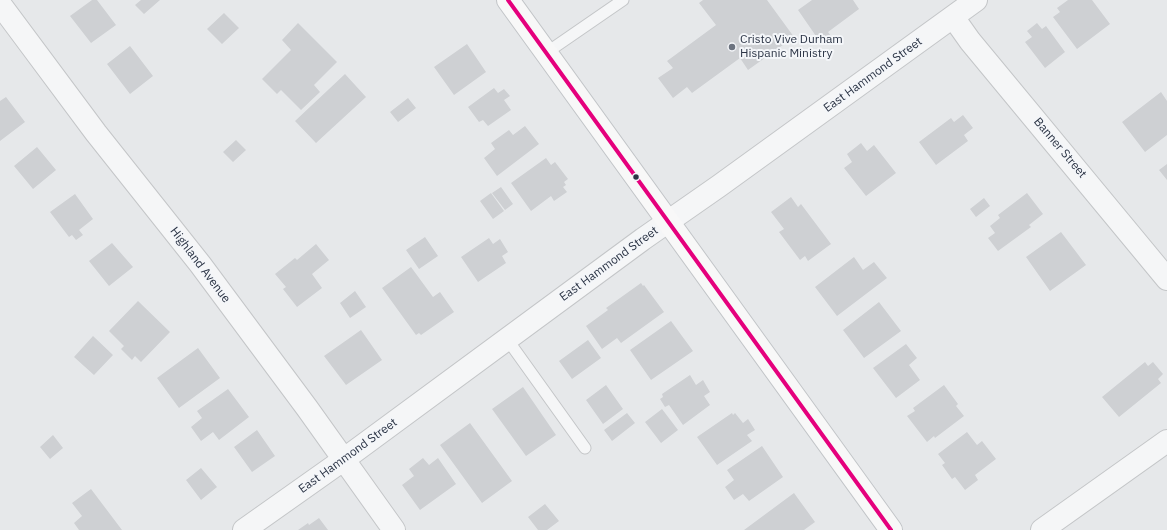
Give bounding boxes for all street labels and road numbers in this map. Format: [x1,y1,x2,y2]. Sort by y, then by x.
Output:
street label: East Hammond Street [821,34,925,116]
street label: Banner Street [1031,115,1089,181]
street label: East Hammond Street [557,223,661,305]
street label: Highland Avenue [167,224,233,306]
street label: East Hammond Street [296,415,400,497]

